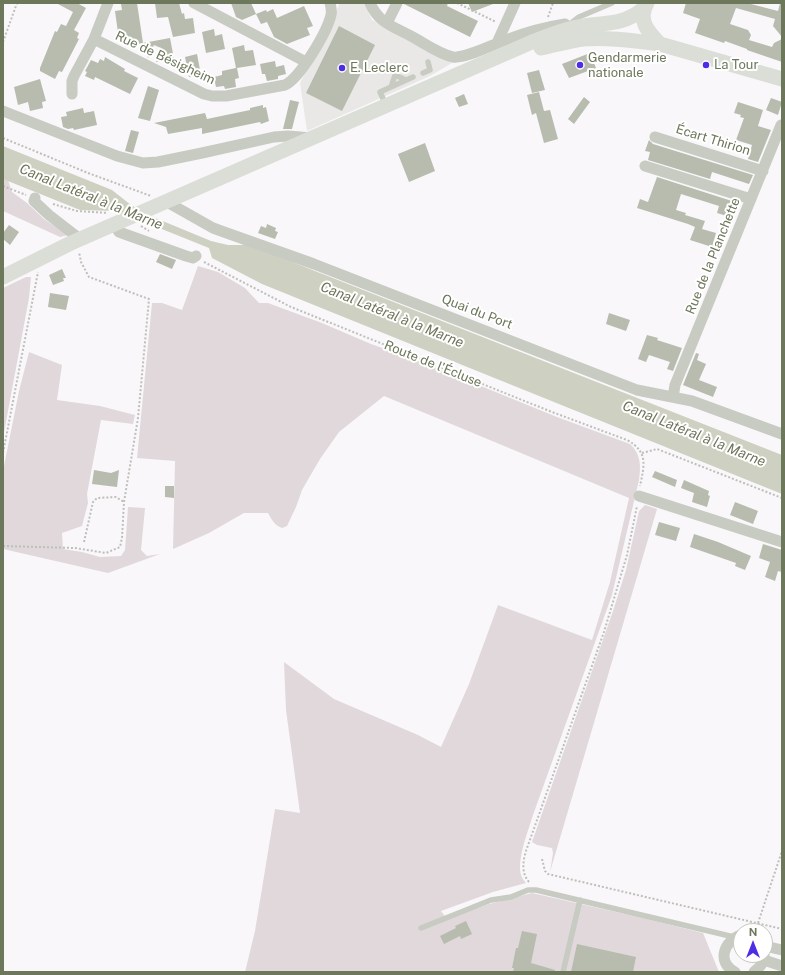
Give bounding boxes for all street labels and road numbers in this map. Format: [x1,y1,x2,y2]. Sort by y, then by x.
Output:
street label: Rue de Bésigheim [113,28,217,88]
street label: Écart Thirion [674,121,752,159]
street label: Rue de la Planchette [682,195,744,317]
street label: Quai du Port [439,291,515,333]
street label: Route de l'Écluse [382,337,484,391]

